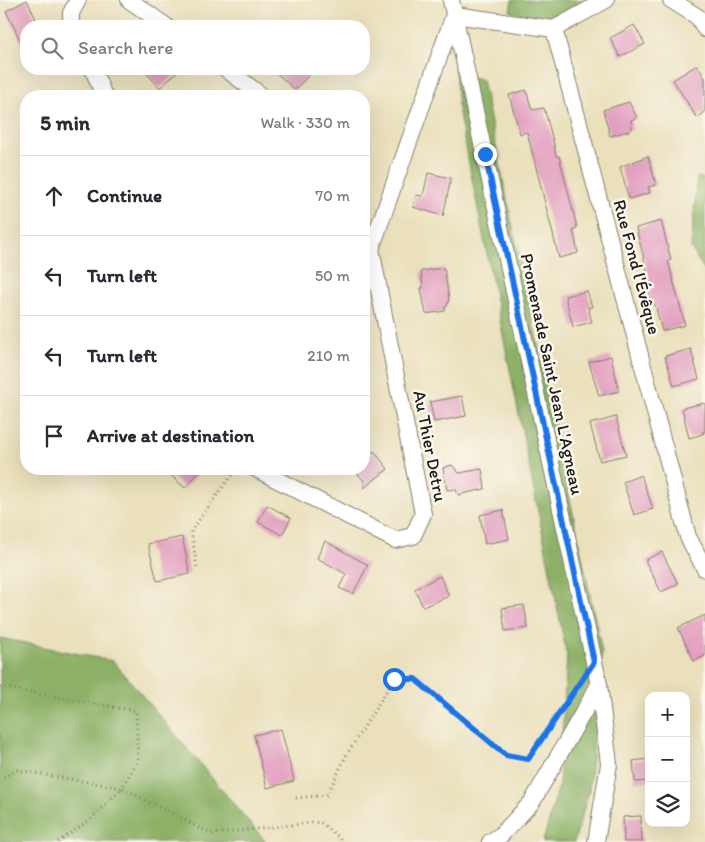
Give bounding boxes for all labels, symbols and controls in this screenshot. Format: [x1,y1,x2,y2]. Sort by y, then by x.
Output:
search box [20,20,370,75]
icon: search [38,34,66,62]
text: Search here [78,36,173,59]
text: 5 min [40,110,90,135]
text: Walk · 330 m [260,113,350,132]
route end [474,143,497,166]
icon: ahead [40,182,68,210]
text: Continue [87,184,162,207]
text: 70 m [315,186,350,205]
street label: Rue Fond l'Évêque [608,197,666,337]
street label: Promenade Saint Jean L'Agneau [516,251,588,497]
icon: left [40,262,68,290]
text: Turn left [87,264,157,287]
text: 50 m [315,266,350,285]
icon: left [40,342,68,370]
text: Turn left [87,344,157,367]
text: 210 m [307,346,350,365]
street label: Au Thier Detru [408,388,452,504]
icon: arrive [40,422,68,450]
text: Arrive at destination [87,424,254,447]
route start [383,668,406,691]
map controls [645,692,690,827]
button: + [645,692,690,737]
button: − [645,737,690,782]
button: layers [645,782,690,827]

